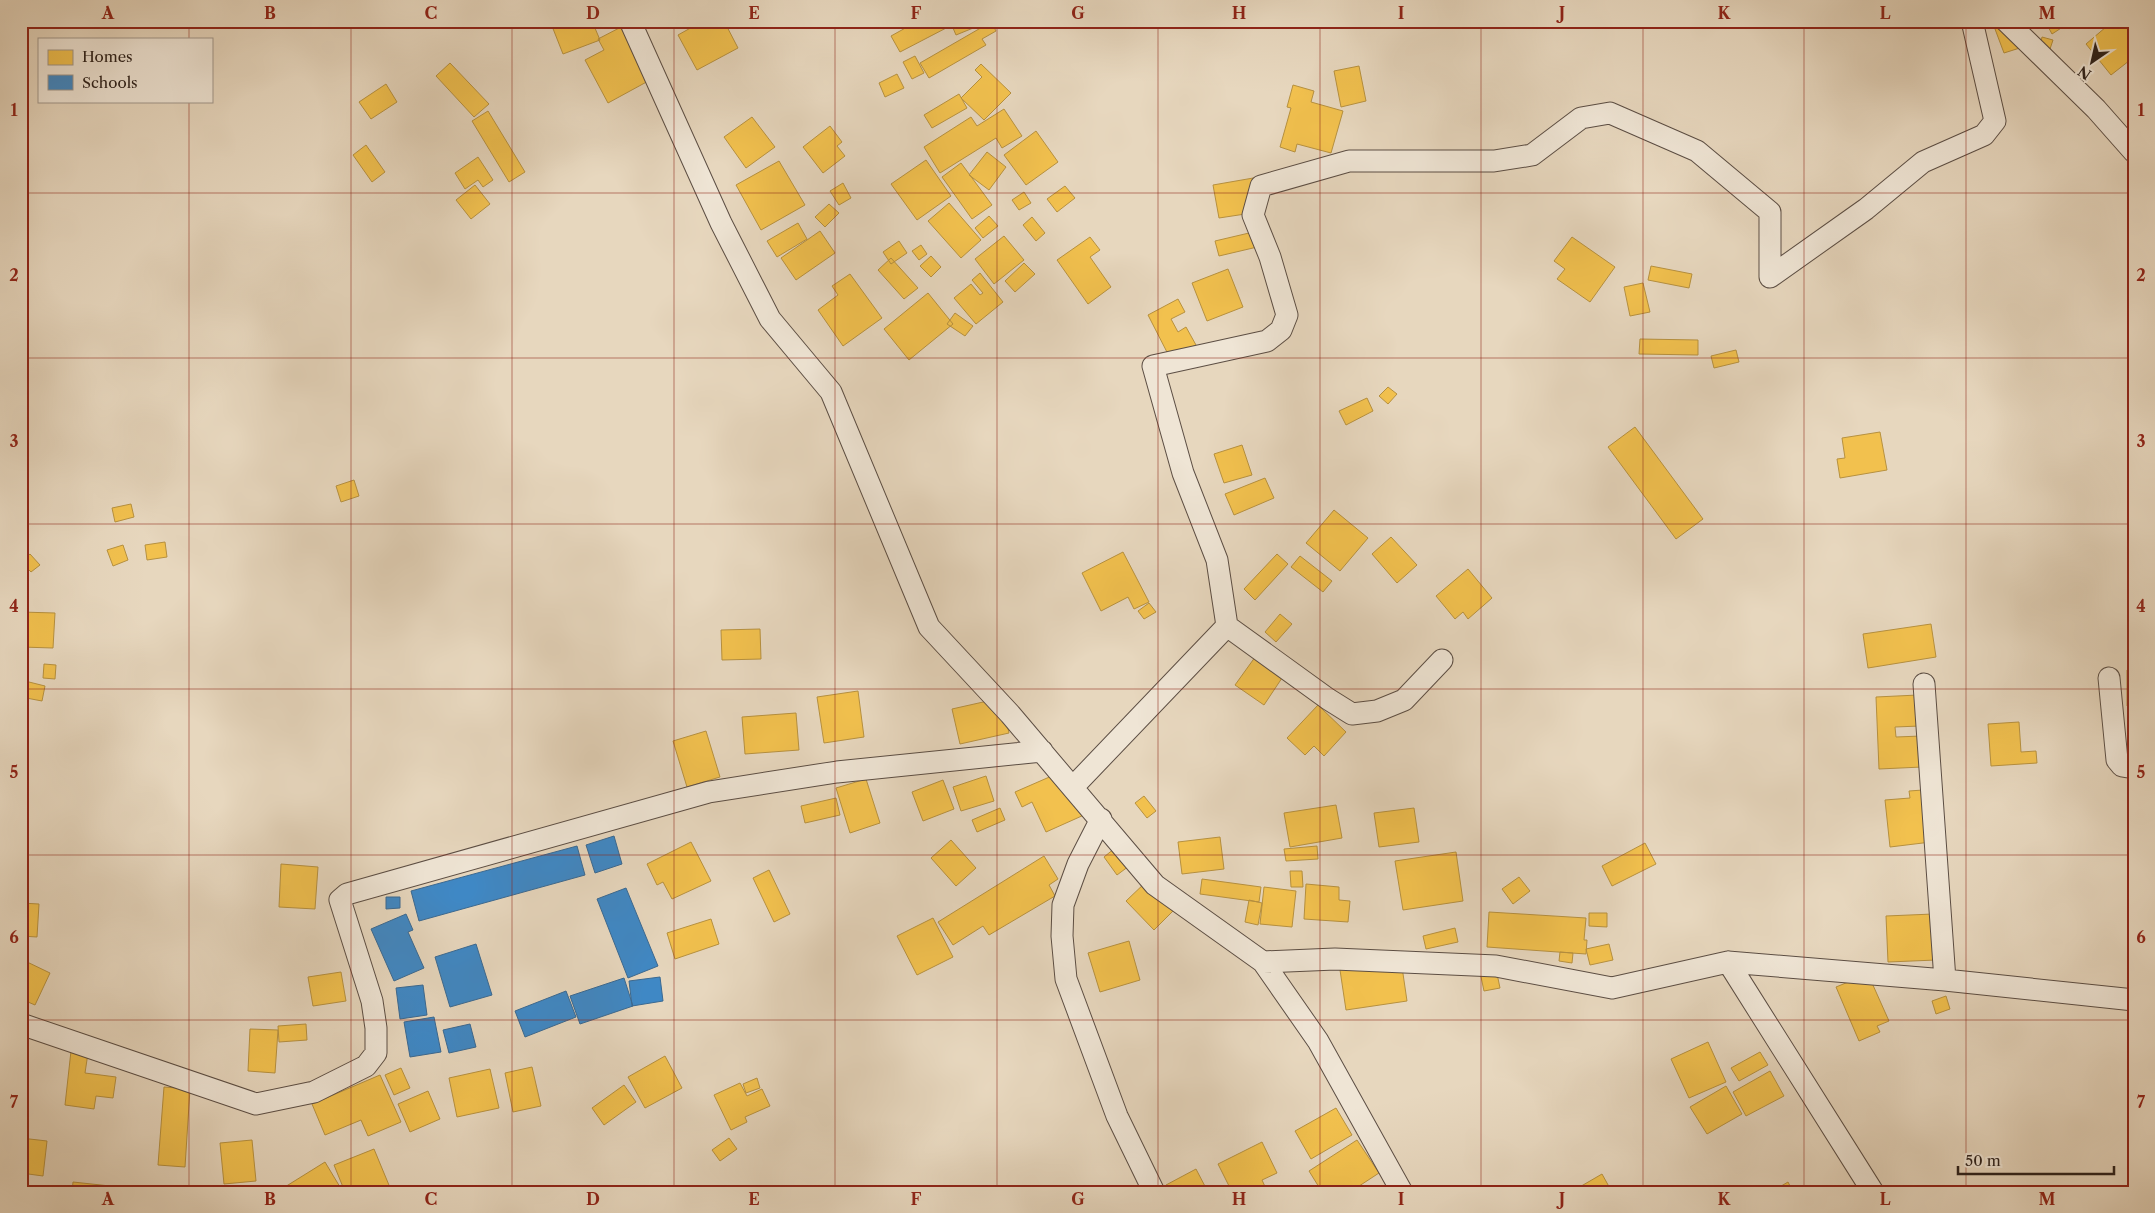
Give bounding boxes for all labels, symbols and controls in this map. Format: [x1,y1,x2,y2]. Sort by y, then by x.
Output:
text: A [101,3,115,23]
text: B [264,3,276,23]
text: C [425,3,437,23]
text: D [586,3,600,23]
text: E [748,3,760,23]
text: F [911,3,922,23]
text: G [1071,3,1085,23]
text: H [1232,3,1246,23]
text: I [1398,3,1405,23]
text: J [1556,3,1565,23]
text: K [1718,3,1732,23]
text: L [1879,3,1891,23]
text: M [2039,3,2056,23]
legend [38,38,212,102]
north arrow [2068,38,2118,88]
text: Homes [82,47,133,66]
text: N [2075,62,2095,84]
text: Schools [82,73,138,92]
text: 1 [10,100,18,120]
text: 1 [2137,100,2145,120]
text: 2 [9,265,19,285]
text: 2 [2136,265,2146,285]
text: 3 [9,431,19,451]
text: 3 [2136,431,2146,451]
text: 4 [9,596,19,616]
text: 4 [2136,596,2146,616]
text: 5 [10,762,19,782]
text: 5 [2137,762,2146,782]
text: 6 [9,927,19,947]
text: 6 [2136,927,2146,947]
text: 7 [10,1092,19,1112]
text: 7 [2137,1092,2146,1112]
scale bar [1958,1143,2114,1175]
text: 50 m [1965,1151,2001,1170]
text: A [101,1189,115,1209]
text: B [264,1189,276,1209]
text: C [425,1189,437,1209]
text: D [586,1189,600,1209]
text: E [748,1189,760,1209]
text: F [911,1189,922,1209]
text: G [1071,1189,1085,1209]
text: H [1232,1189,1246,1209]
text: I [1398,1189,1405,1209]
text: J [1556,1189,1565,1209]
text: K [1718,1189,1732,1209]
text: L [1879,1189,1891,1209]
text: M [2039,1189,2056,1209]

